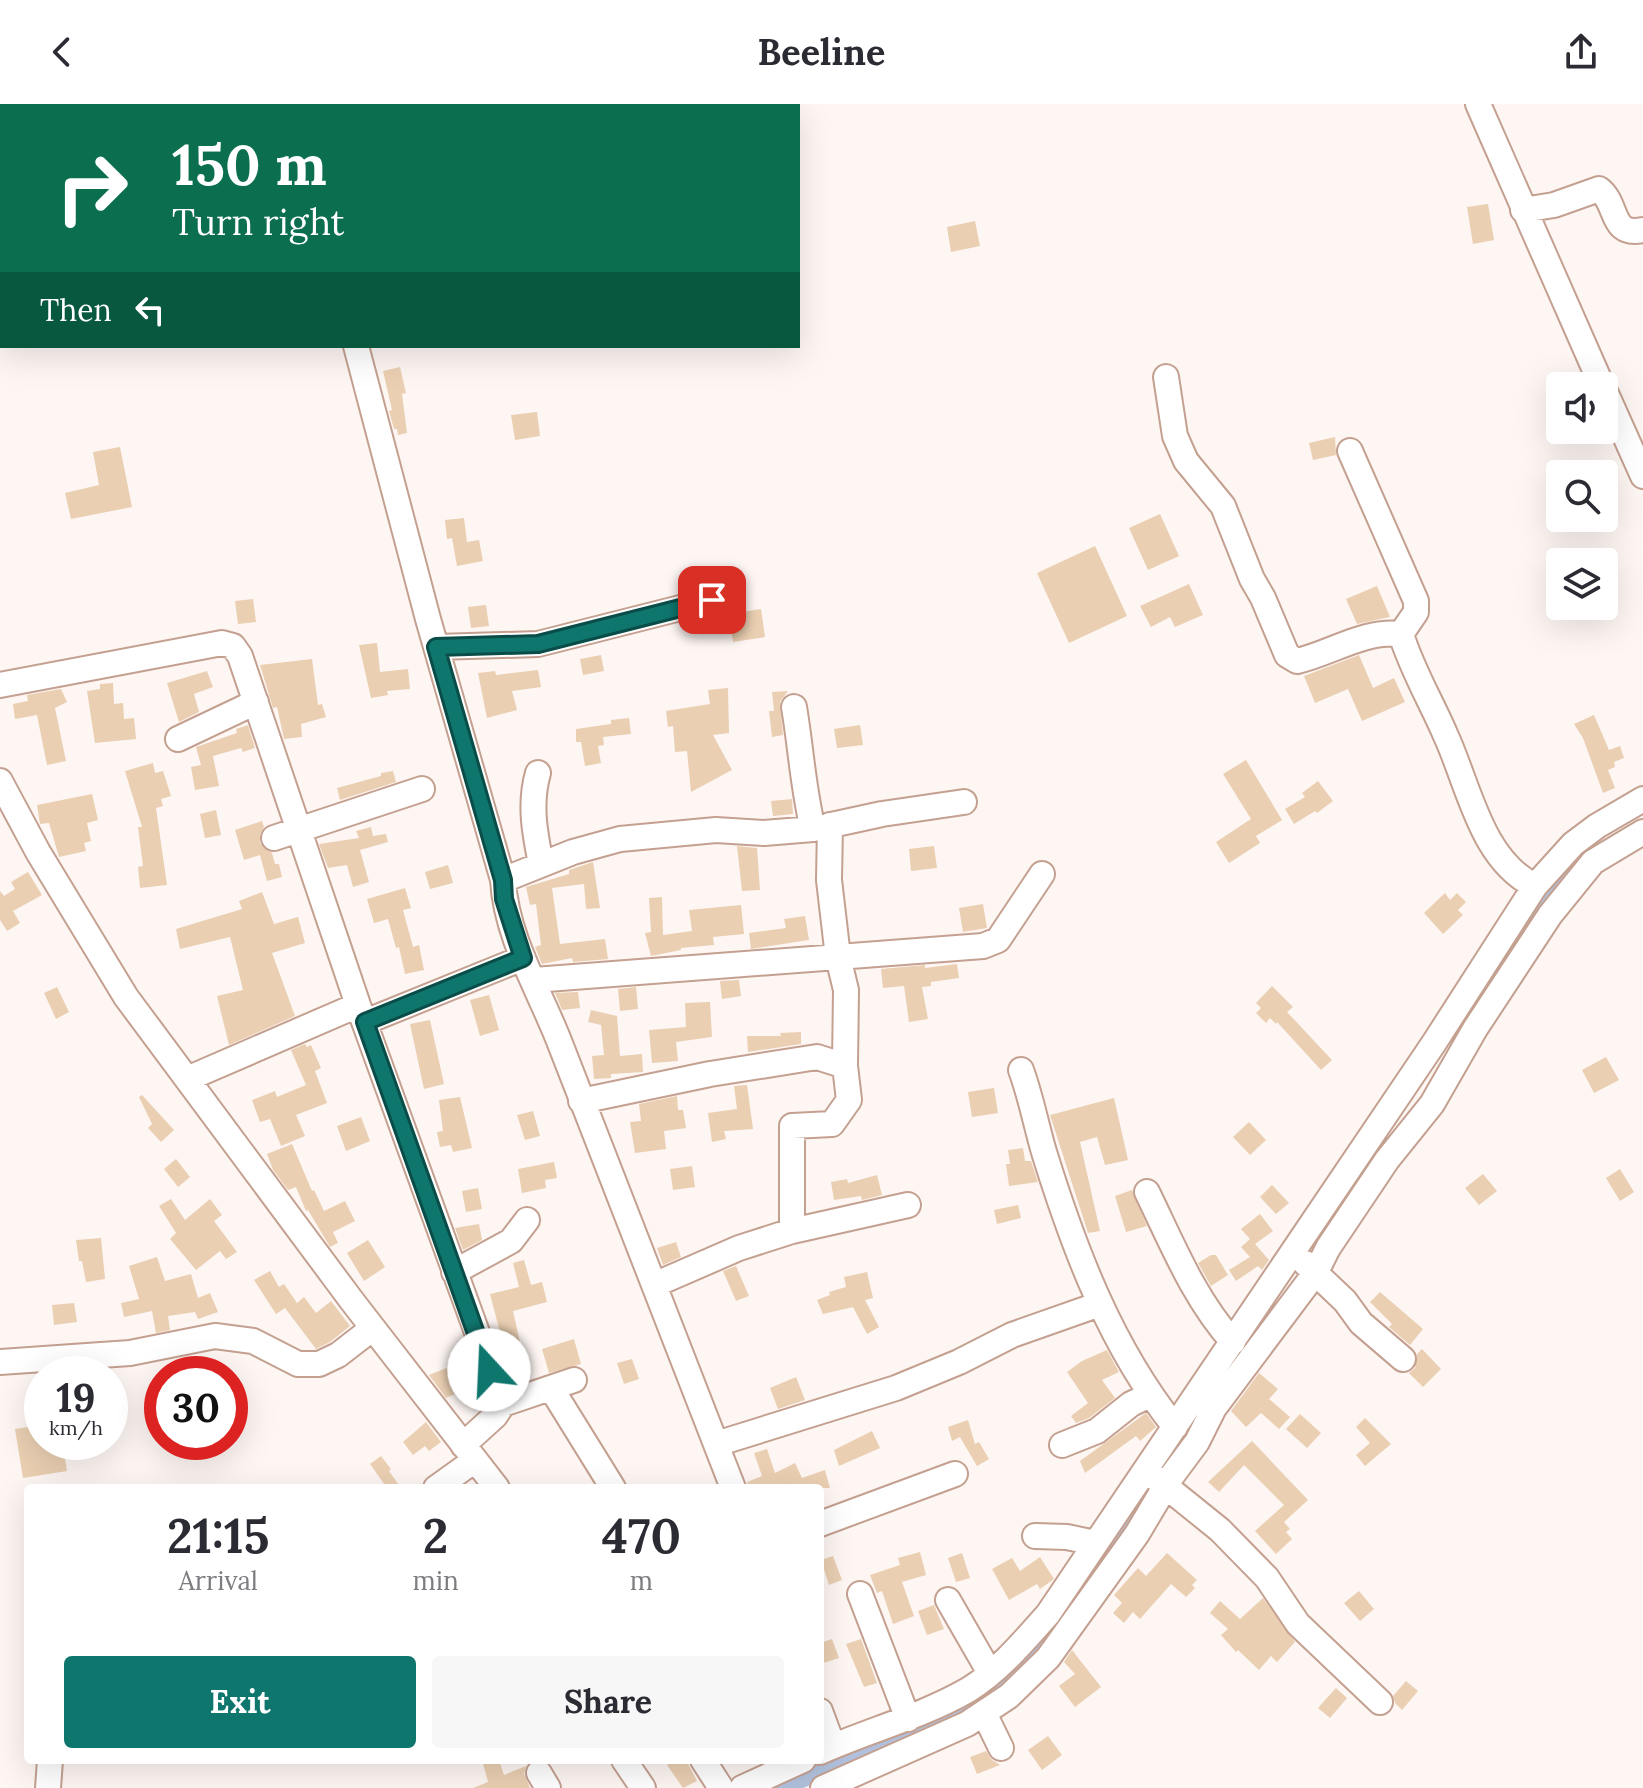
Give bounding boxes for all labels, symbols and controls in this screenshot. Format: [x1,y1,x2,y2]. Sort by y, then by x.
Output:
text: Beeline [758,29,885,75]
icon: back [40,30,84,74]
icon: share [1559,30,1603,74]
text: 150 m [172,129,327,200]
icon: right [40,136,144,240]
text: Turn right [172,199,345,245]
icon: left [128,288,172,332]
text: Then [40,291,112,329]
map controls [1546,372,1618,620]
button: sound [1546,372,1618,444]
button: search [1546,460,1618,532]
button: layers [1546,548,1618,620]
pin [678,566,746,634]
icon: arrive [690,578,734,622]
position arrow [447,1328,531,1412]
speed limit sign: 30 [144,1356,248,1460]
text: 19 [56,1372,96,1423]
text: km/h [49,1415,103,1440]
text: 21:15 [167,1505,269,1566]
text: 2 [423,1505,448,1566]
text: 470 [602,1505,681,1566]
text: Arrival [178,1564,258,1597]
text: min [412,1564,459,1597]
text: m [630,1564,653,1597]
button: Exit [64,1656,416,1748]
button: Share [432,1656,784,1748]

